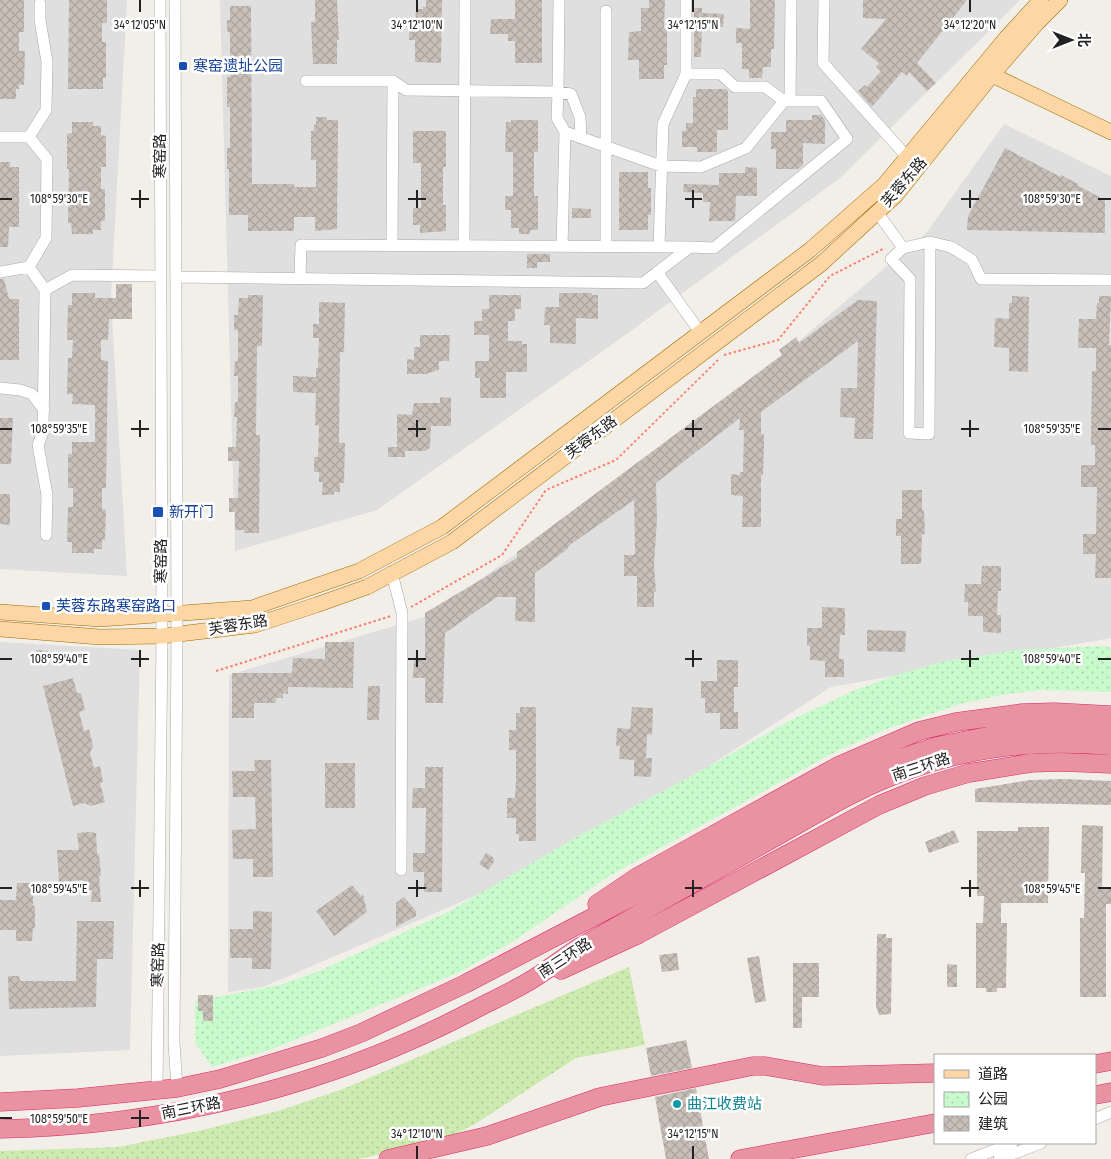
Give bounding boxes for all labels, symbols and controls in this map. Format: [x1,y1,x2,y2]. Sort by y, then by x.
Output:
north arrow [1046,15,1096,65]
text: 34°12'05"N [114,18,166,32]
text: 34°12'10"N [391,18,443,32]
text: 34°12'15"N [668,18,718,32]
text: 34°12'20"N [944,18,996,32]
text: 北 [1075,33,1092,47]
place label: 寒窑遗址公园 [193,57,283,75]
marker: 寒窑遗址公园 [177,60,189,72]
street label: 寒窑路 [151,133,169,179]
street label: 芙蓉东路 [878,153,930,211]
text: 108°59'30"E [30,192,88,206]
text: 108°59'30"E [1023,192,1081,206]
street label: 芙蓉东路 [562,412,620,462]
text: 108°59'35"E [31,422,88,436]
text: 108°59'35"E [1024,422,1081,436]
place label: 新开门 [169,503,214,521]
marker: 新开门 [151,505,165,519]
street label: 寒窑路 [152,538,170,584]
place label: 芙蓉东路寒窑路口 [56,597,176,615]
marker: 芙蓉东路寒窑路口 [40,600,52,612]
street label: 芙蓉东路 [207,611,269,639]
text: 108°59'40"E [30,652,88,666]
text: 108°59'40"E [1023,652,1081,666]
street label: 南三环路 [890,749,952,785]
text: 108°59'45"E [31,882,88,896]
text: 108°59'45"E [1024,882,1081,896]
street label: 南三环路 [535,934,595,982]
street label: 寒窑路 [149,942,167,988]
legend [934,1054,1096,1144]
text: 道路 [978,1065,1008,1083]
text: 公园 [978,1090,1008,1108]
street label: 南三环路 [160,1093,222,1123]
place label: 曲江收费站 [687,1095,762,1113]
marker: 曲江收费站 [671,1098,683,1110]
text: 108°59'50"E [30,1112,88,1126]
text: 建筑 [978,1115,1008,1133]
text: 34°12'10"N [391,1127,443,1141]
text: 34°12'15"N [668,1127,718,1141]

